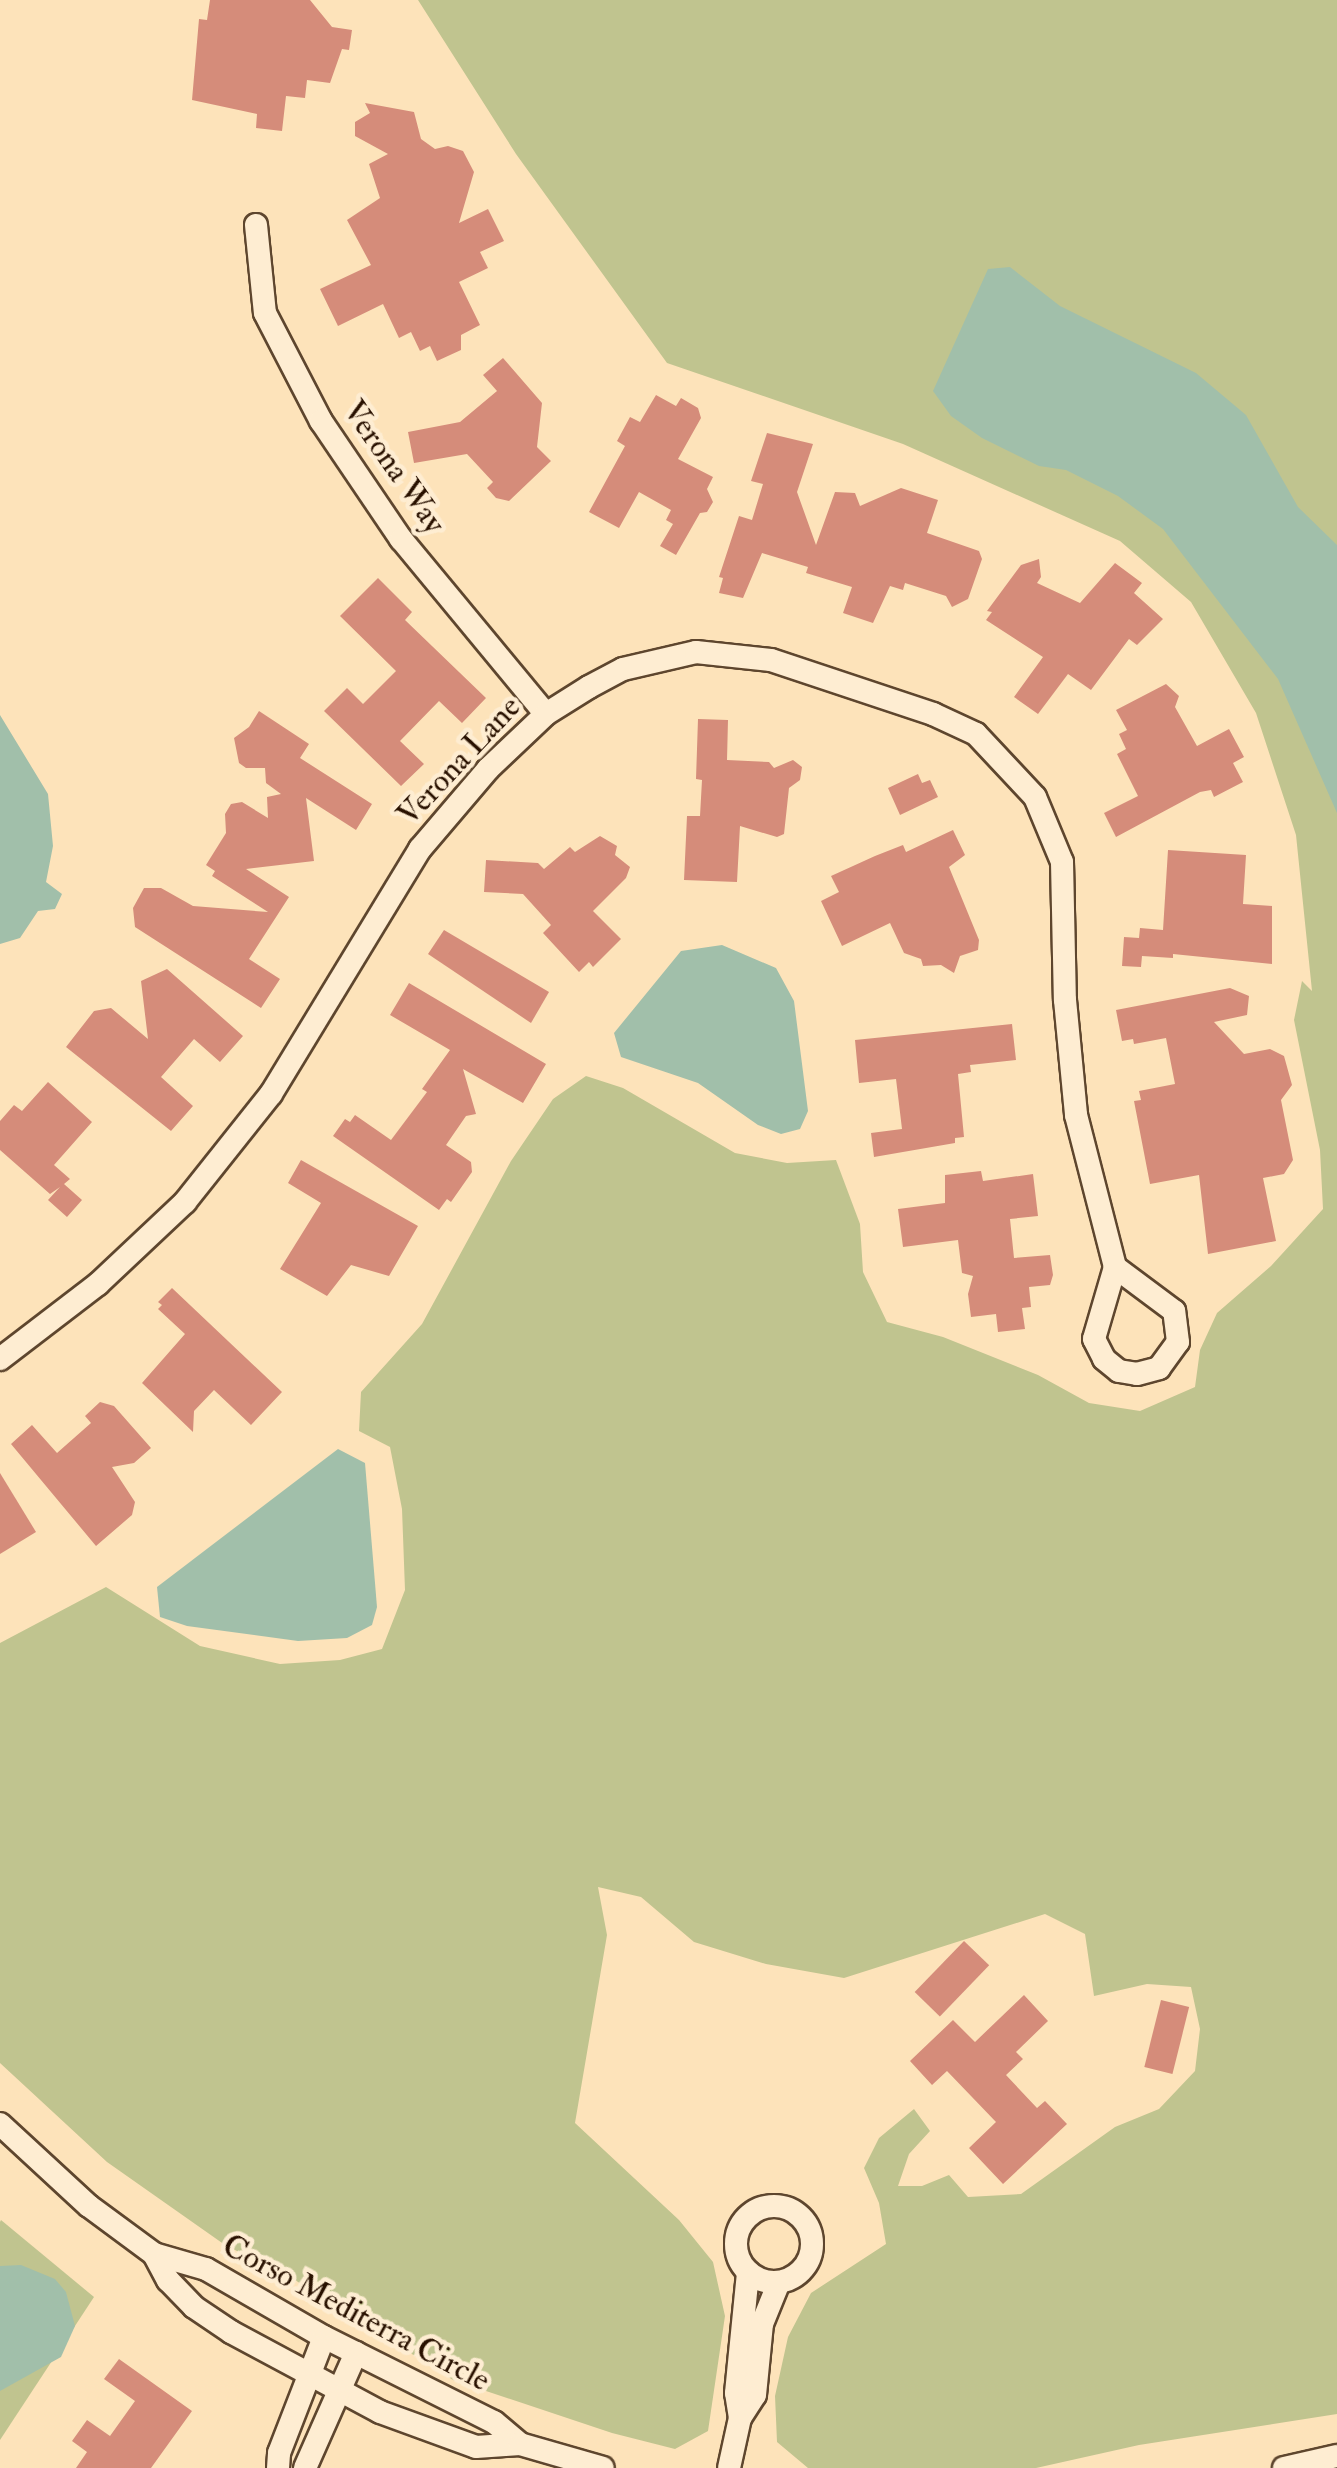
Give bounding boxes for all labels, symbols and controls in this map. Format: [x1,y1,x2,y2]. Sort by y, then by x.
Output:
street label: Verona Way [334,393,454,541]
street label: Verona Lane [389,688,529,834]
street label: Corso Mediterra Circle [216,2226,496,2400]

